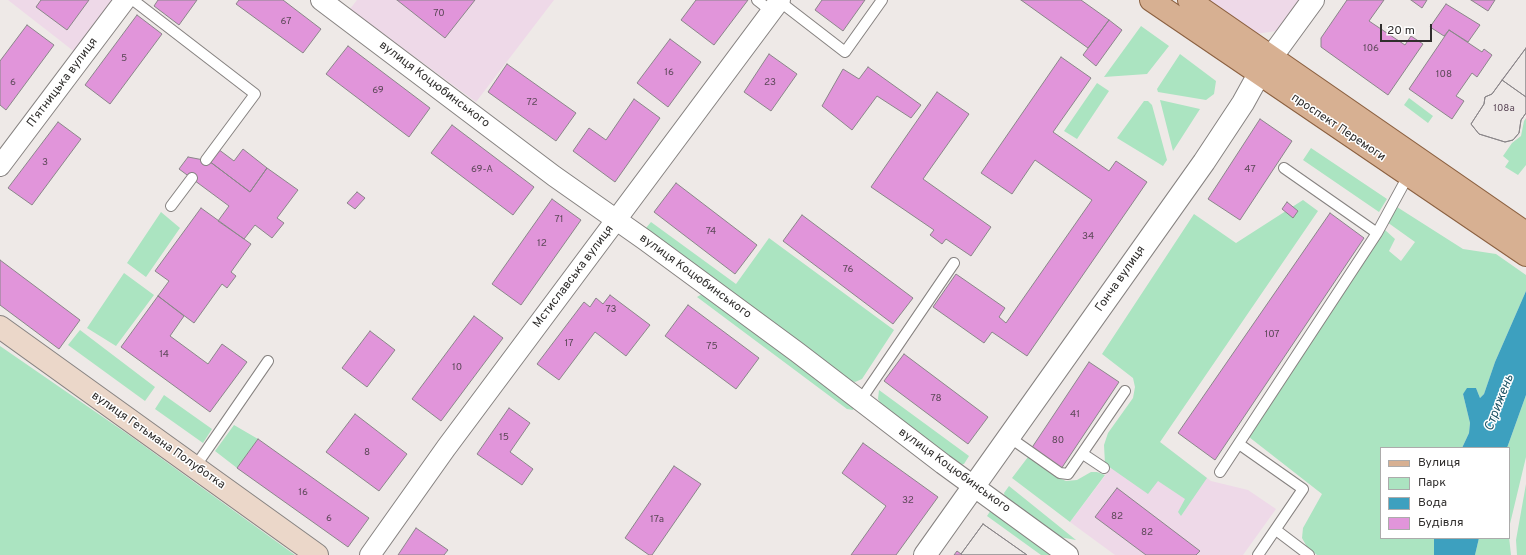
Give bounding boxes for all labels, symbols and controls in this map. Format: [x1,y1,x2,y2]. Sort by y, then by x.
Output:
house number: 70 [433,8,445,20]
house number: 67 [281,16,291,28]
scale bar [1382,16,1434,42]
text: 20 m [1387,23,1415,39]
street label: Пʼятницька вулиця [25,35,101,131]
street label: вулиця Коцюбинського [376,39,492,131]
house number: 106 [1363,43,1379,55]
house number: 5 [121,53,127,65]
house number: 16 [664,67,674,79]
house number: 108 [1436,69,1452,81]
house number: 6 [10,77,16,89]
house number: 23 [764,77,776,89]
house number: 69 [372,85,384,97]
street label: проспект Перемоги [1288,91,1388,165]
house number: 72 [526,97,538,109]
house number: 108а [1493,103,1515,115]
house number: 3 [42,157,48,169]
house number: 69-А [471,164,493,176]
house number: 47 [1244,164,1256,176]
house number: 71 [554,214,564,226]
street label: Мстиславська вулиця [531,223,617,331]
house number: 74 [706,226,716,238]
house number: 34 [1082,231,1094,243]
street label: вулиця Коцюбинського [636,232,754,322]
house number: 12 [537,238,547,250]
street label: Гонча вулиця [1093,243,1149,315]
house number: 76 [843,264,853,276]
house number: 73 [605,304,617,316]
house number: 107 [1264,329,1280,341]
house number: 17 [565,338,573,350]
house number: 75 [706,341,718,353]
house number: 14 [159,349,169,361]
house number: 10 [452,362,462,374]
water label: Стрижень [1482,372,1518,434]
street label: вулиця Гетьмана Полуботка [88,389,228,493]
house number: 78 [930,393,942,405]
house number: 41 [1070,409,1080,421]
street label: вулиця Коцюбинського [895,426,1013,516]
house number: 15 [499,432,509,444]
house number: 80 [1052,435,1064,447]
house number: 8 [364,447,370,459]
legend [1380,447,1510,539]
text: Вулиця [1418,455,1460,471]
text: Парк [1418,475,1446,491]
house number: 16 [298,487,308,499]
house number: 32 [902,495,914,507]
text: Вода [1418,495,1447,511]
house number: 82 [1111,511,1123,523]
house number: 6 [326,513,332,525]
house number: 17а [650,514,664,526]
text: Будівля [1418,515,1464,531]
house number: 82 [1141,527,1153,539]

